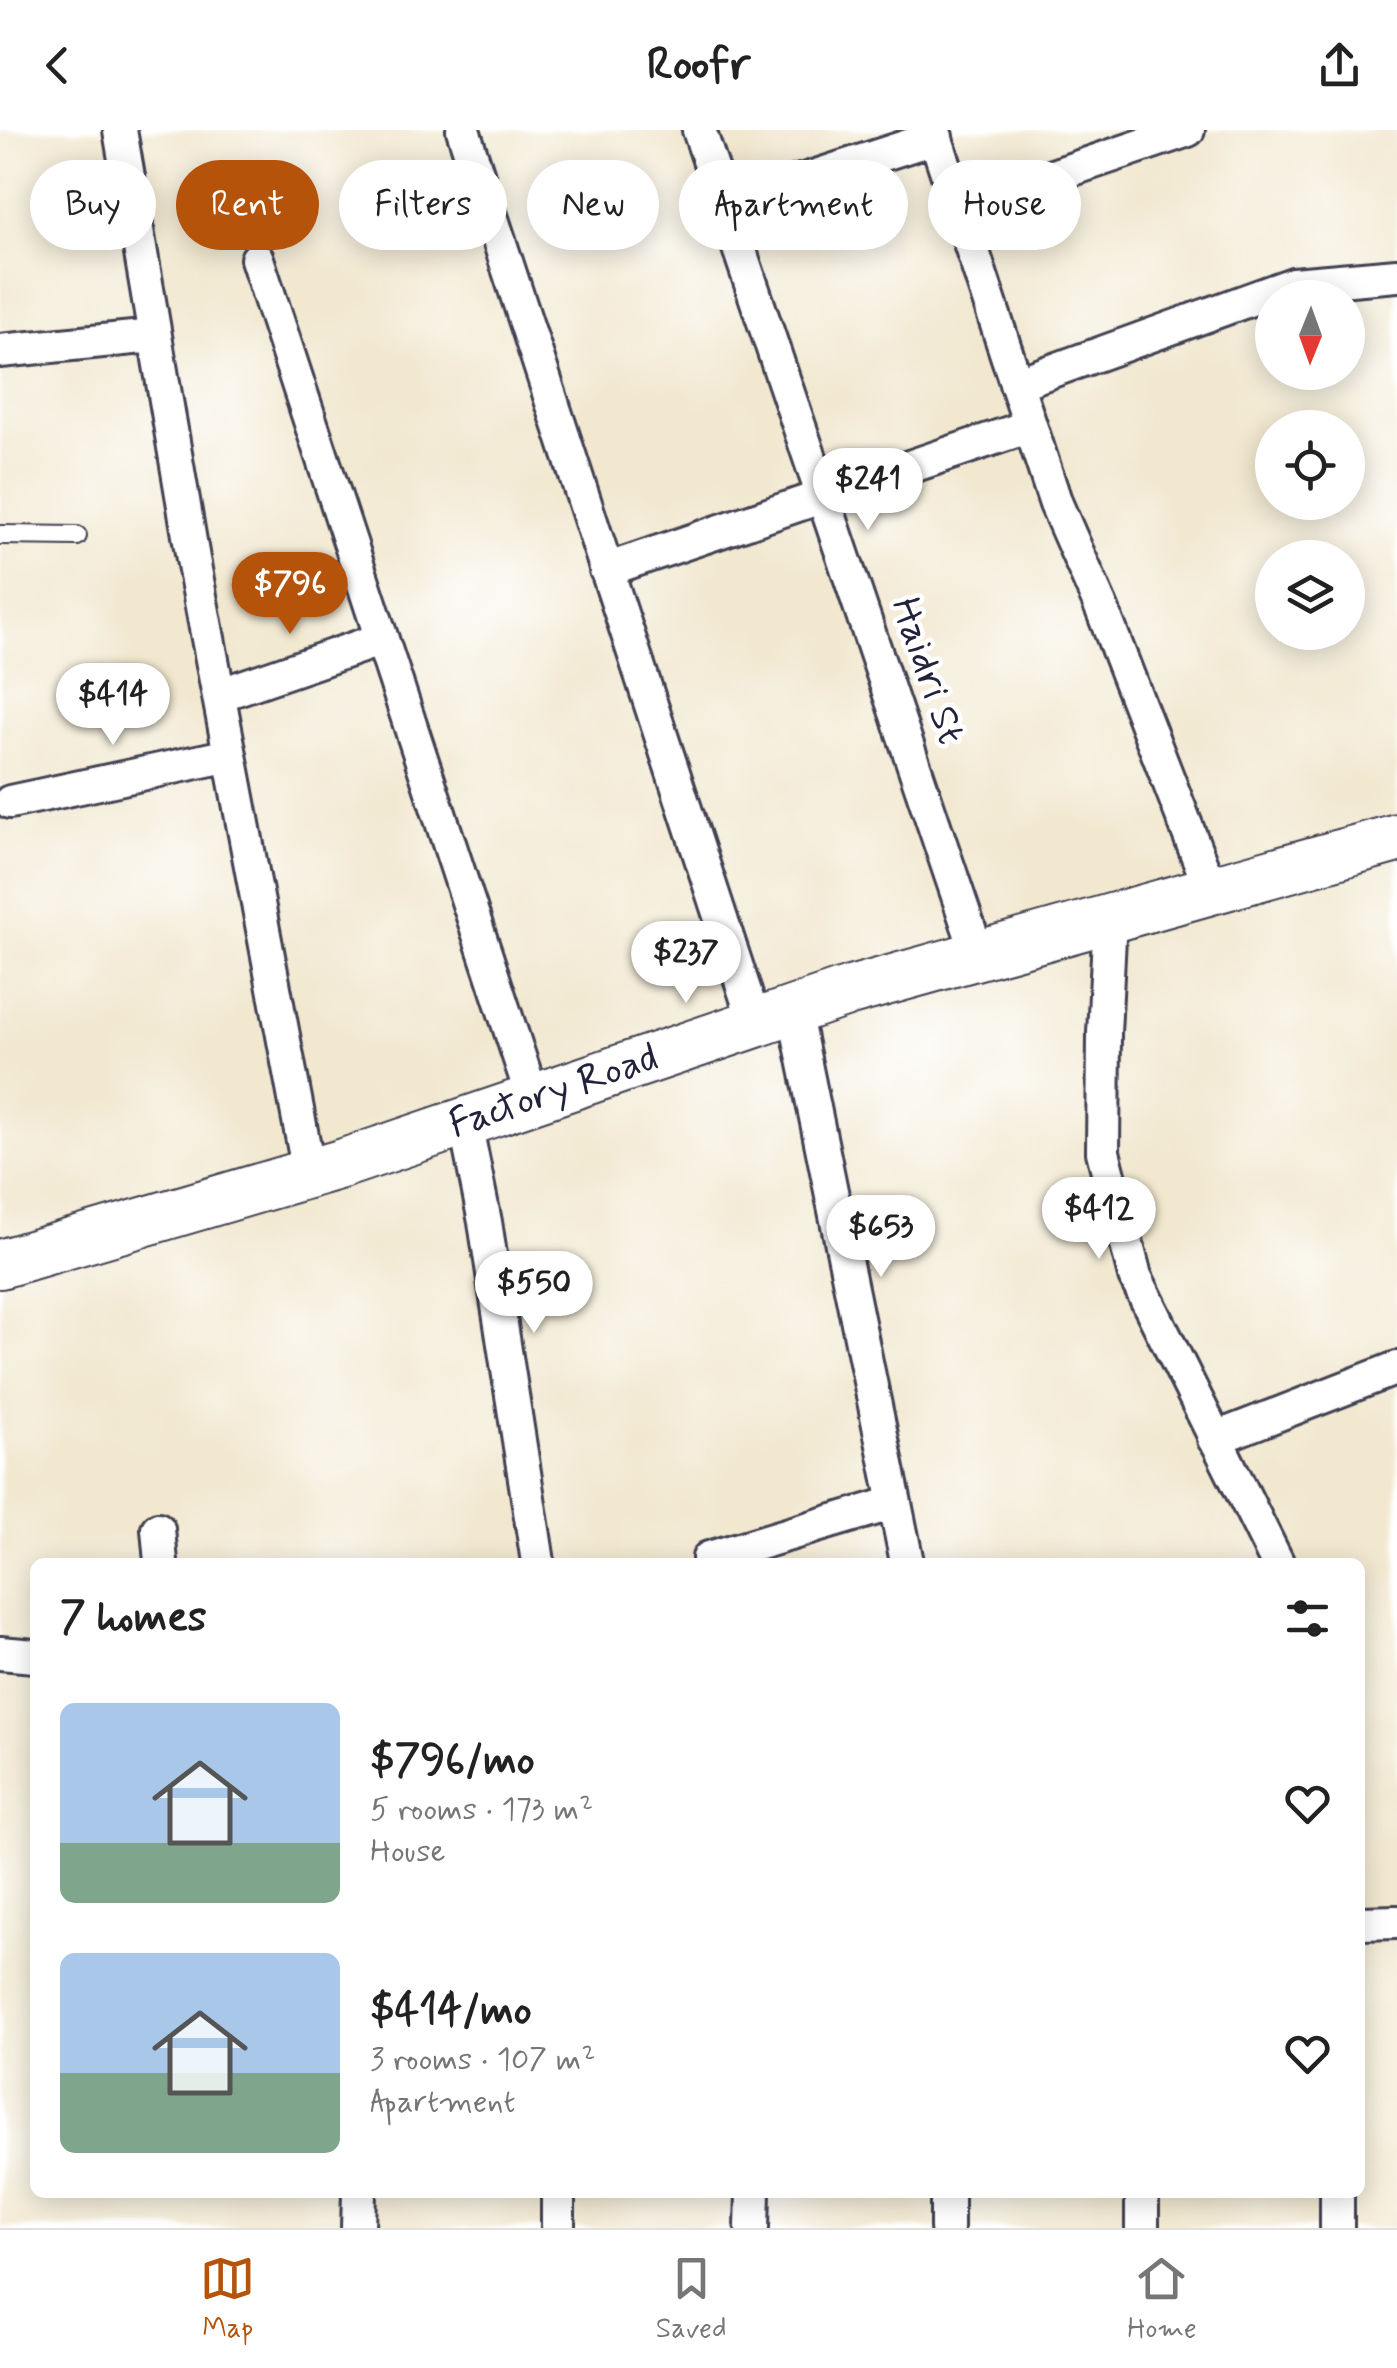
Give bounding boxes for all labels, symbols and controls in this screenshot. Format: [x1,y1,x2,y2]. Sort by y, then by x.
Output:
text: Roofr [647,36,750,95]
icon: back [30,38,85,93]
icon: share [1312,38,1367,93]
chip: Buy [30,160,156,250]
chip: Rent [176,160,319,250]
chip: Filters [339,160,507,250]
chip: New [527,160,659,250]
chip: Apartment [679,160,908,250]
chip: House [928,160,1081,250]
north arrow [1255,280,1365,390]
map controls [1255,280,1365,650]
button: locate [1255,410,1365,520]
pin: $241 [809,448,927,533]
text: $241 [835,459,901,501]
button: layers [1255,540,1365,650]
pin: $796 [231,552,349,637]
text: $796 [254,563,326,605]
street label: Haidri St [878,591,976,751]
pin: $414 [54,663,172,748]
text: $414 [78,674,148,716]
pin: $237 [627,921,745,1006]
text: $237 [653,932,719,974]
street label: Factory Road [442,1032,665,1151]
pin: $412 [1040,1177,1158,1262]
text: $412 [1064,1188,1134,1230]
pin: $653 [822,1195,940,1280]
text: $653 [848,1206,914,1248]
pin: $550 [475,1251,593,1336]
text: $550 [497,1262,571,1304]
text: 7 homes [60,1591,207,1646]
icon: filters [1280,1591,1335,1646]
text: $796/mo [370,1734,535,1789]
icon: home [140,1743,260,1863]
icon: heart [1280,1776,1335,1831]
text: 5 rooms · 173 m² [370,1789,593,1831]
text: House [370,1831,446,1873]
text: $414/mo [370,1984,532,2039]
icon: home [140,1993,260,2113]
icon: heart [1280,2026,1335,2081]
text: 3 rooms · 107 m² [370,2039,595,2081]
text: Apartment [370,2081,515,2123]
tab: Map [200,2251,255,2348]
tab: Saved [656,2251,727,2348]
tab: Home [1127,2251,1197,2348]

